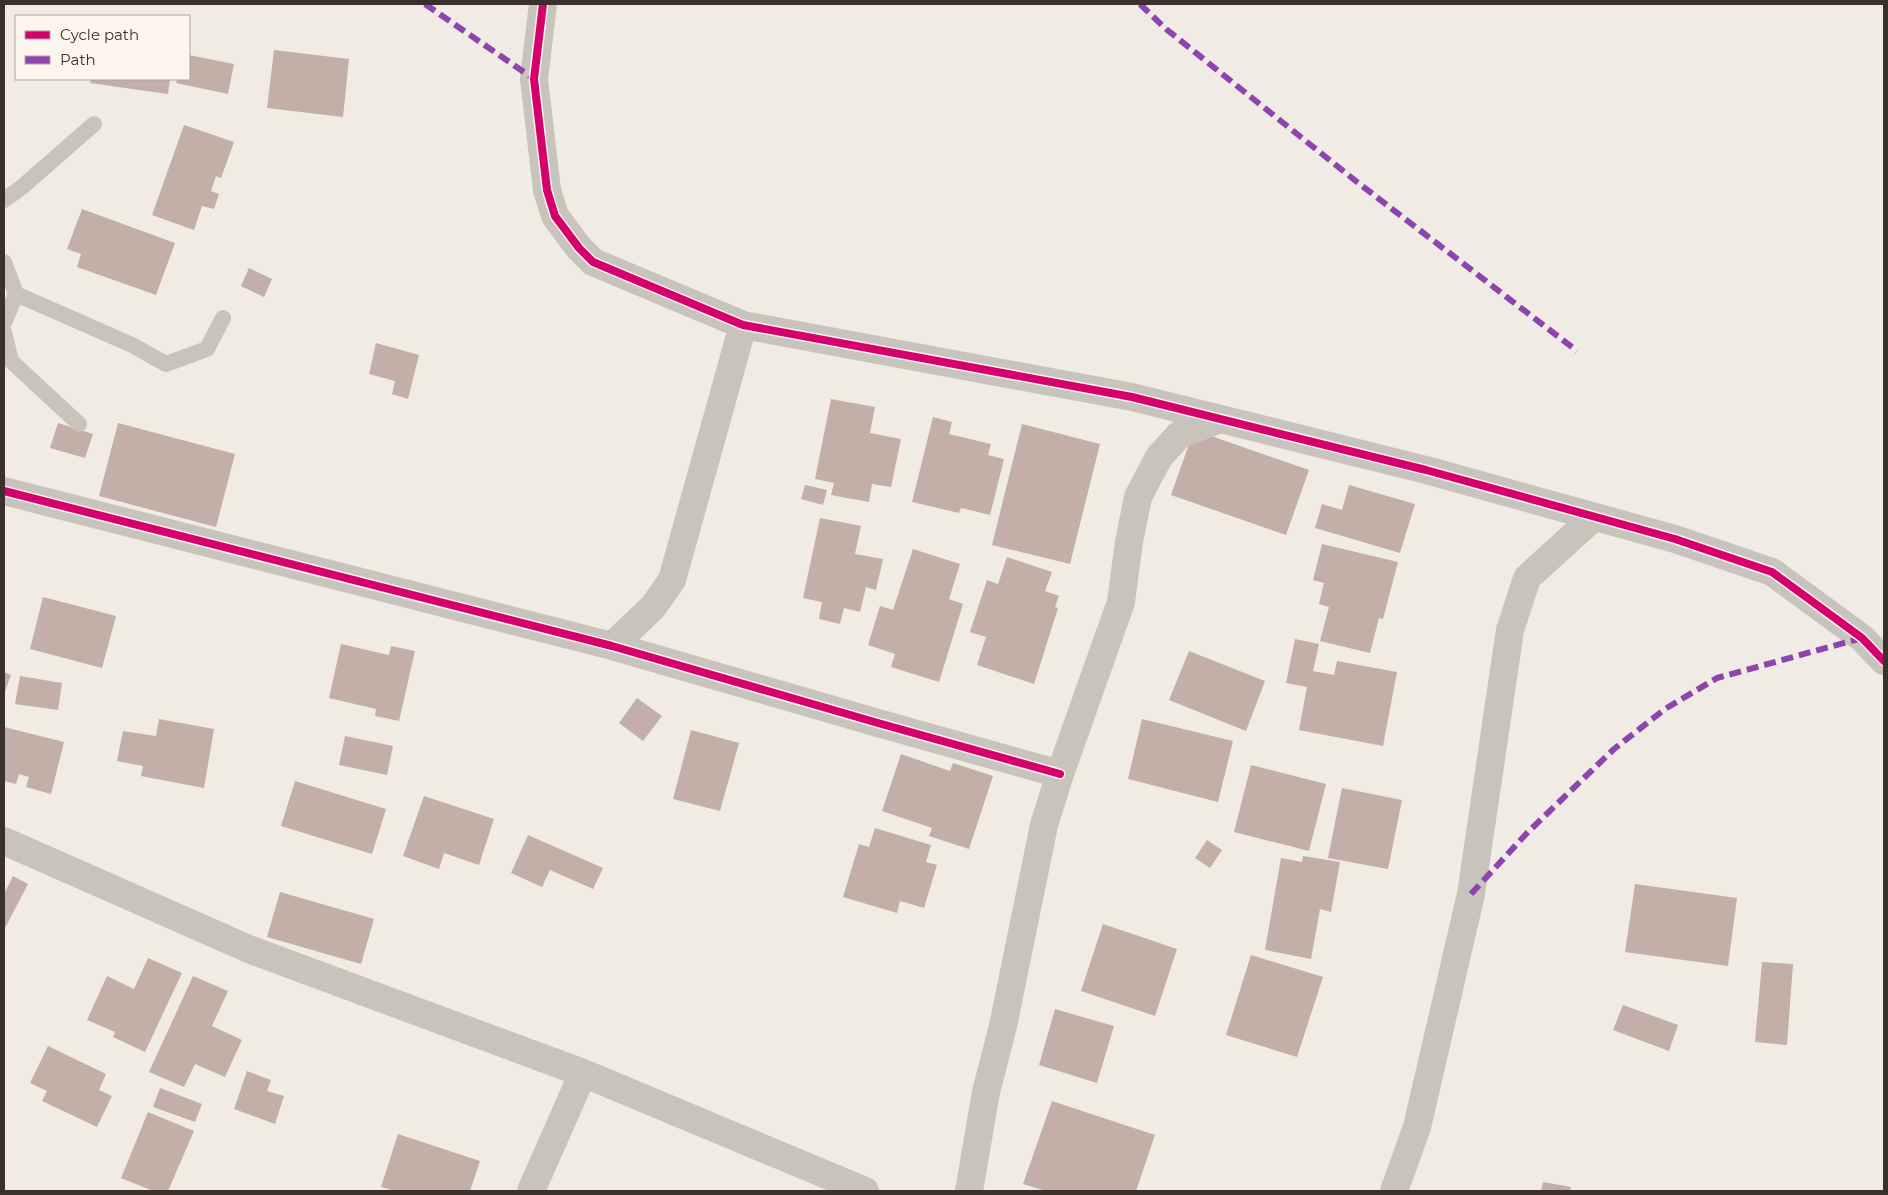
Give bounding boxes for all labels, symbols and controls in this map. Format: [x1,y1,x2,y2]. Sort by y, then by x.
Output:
legend [15,15,190,80]
text: Cycle path [60,25,139,44]
text: Path [60,50,96,69]

